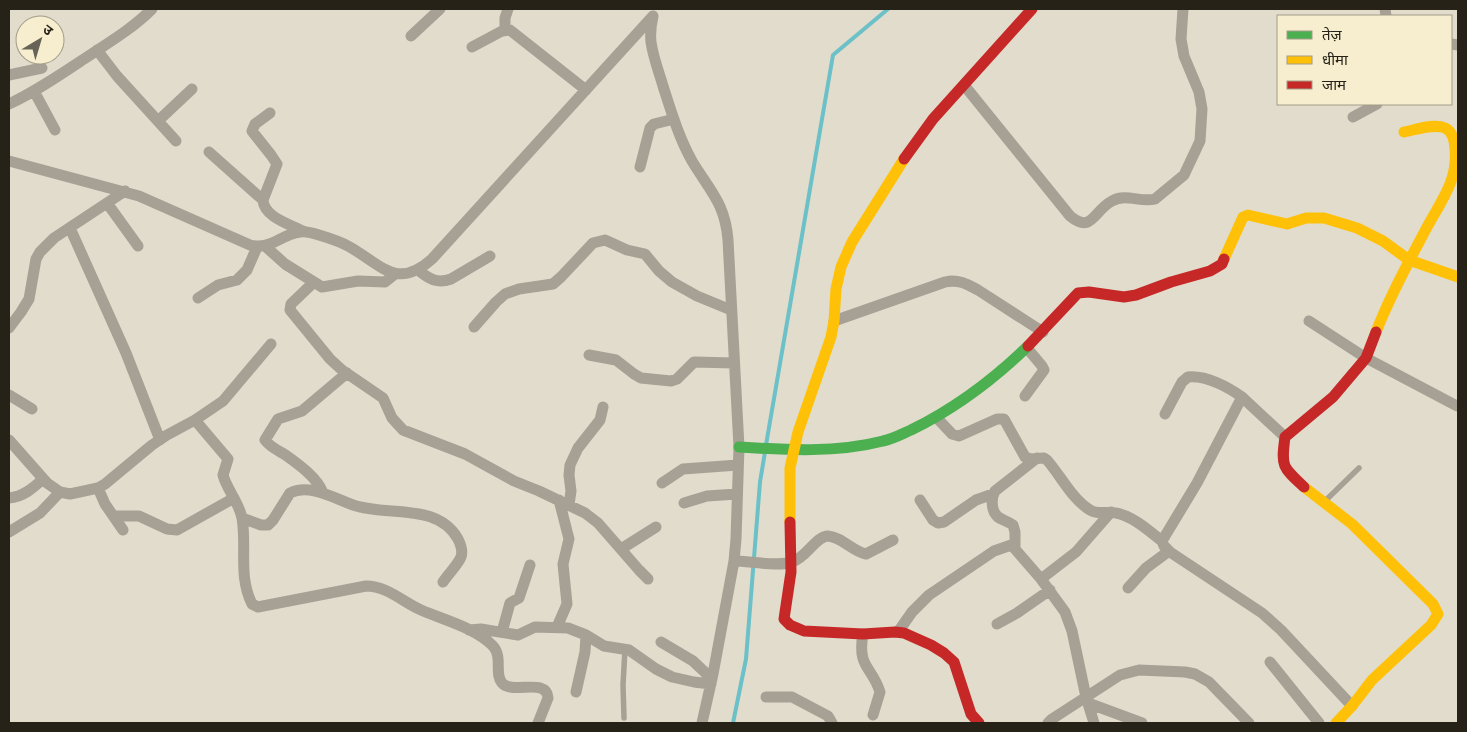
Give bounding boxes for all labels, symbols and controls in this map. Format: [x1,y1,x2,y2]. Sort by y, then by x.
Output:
north arrow [15,15,65,65]
legend [1277,15,1452,105]
text: उ [40,21,57,39]
text: तेज़ [1322,26,1343,44]
text: धीमा [1322,51,1349,69]
text: जाम [1322,76,1347,94]

